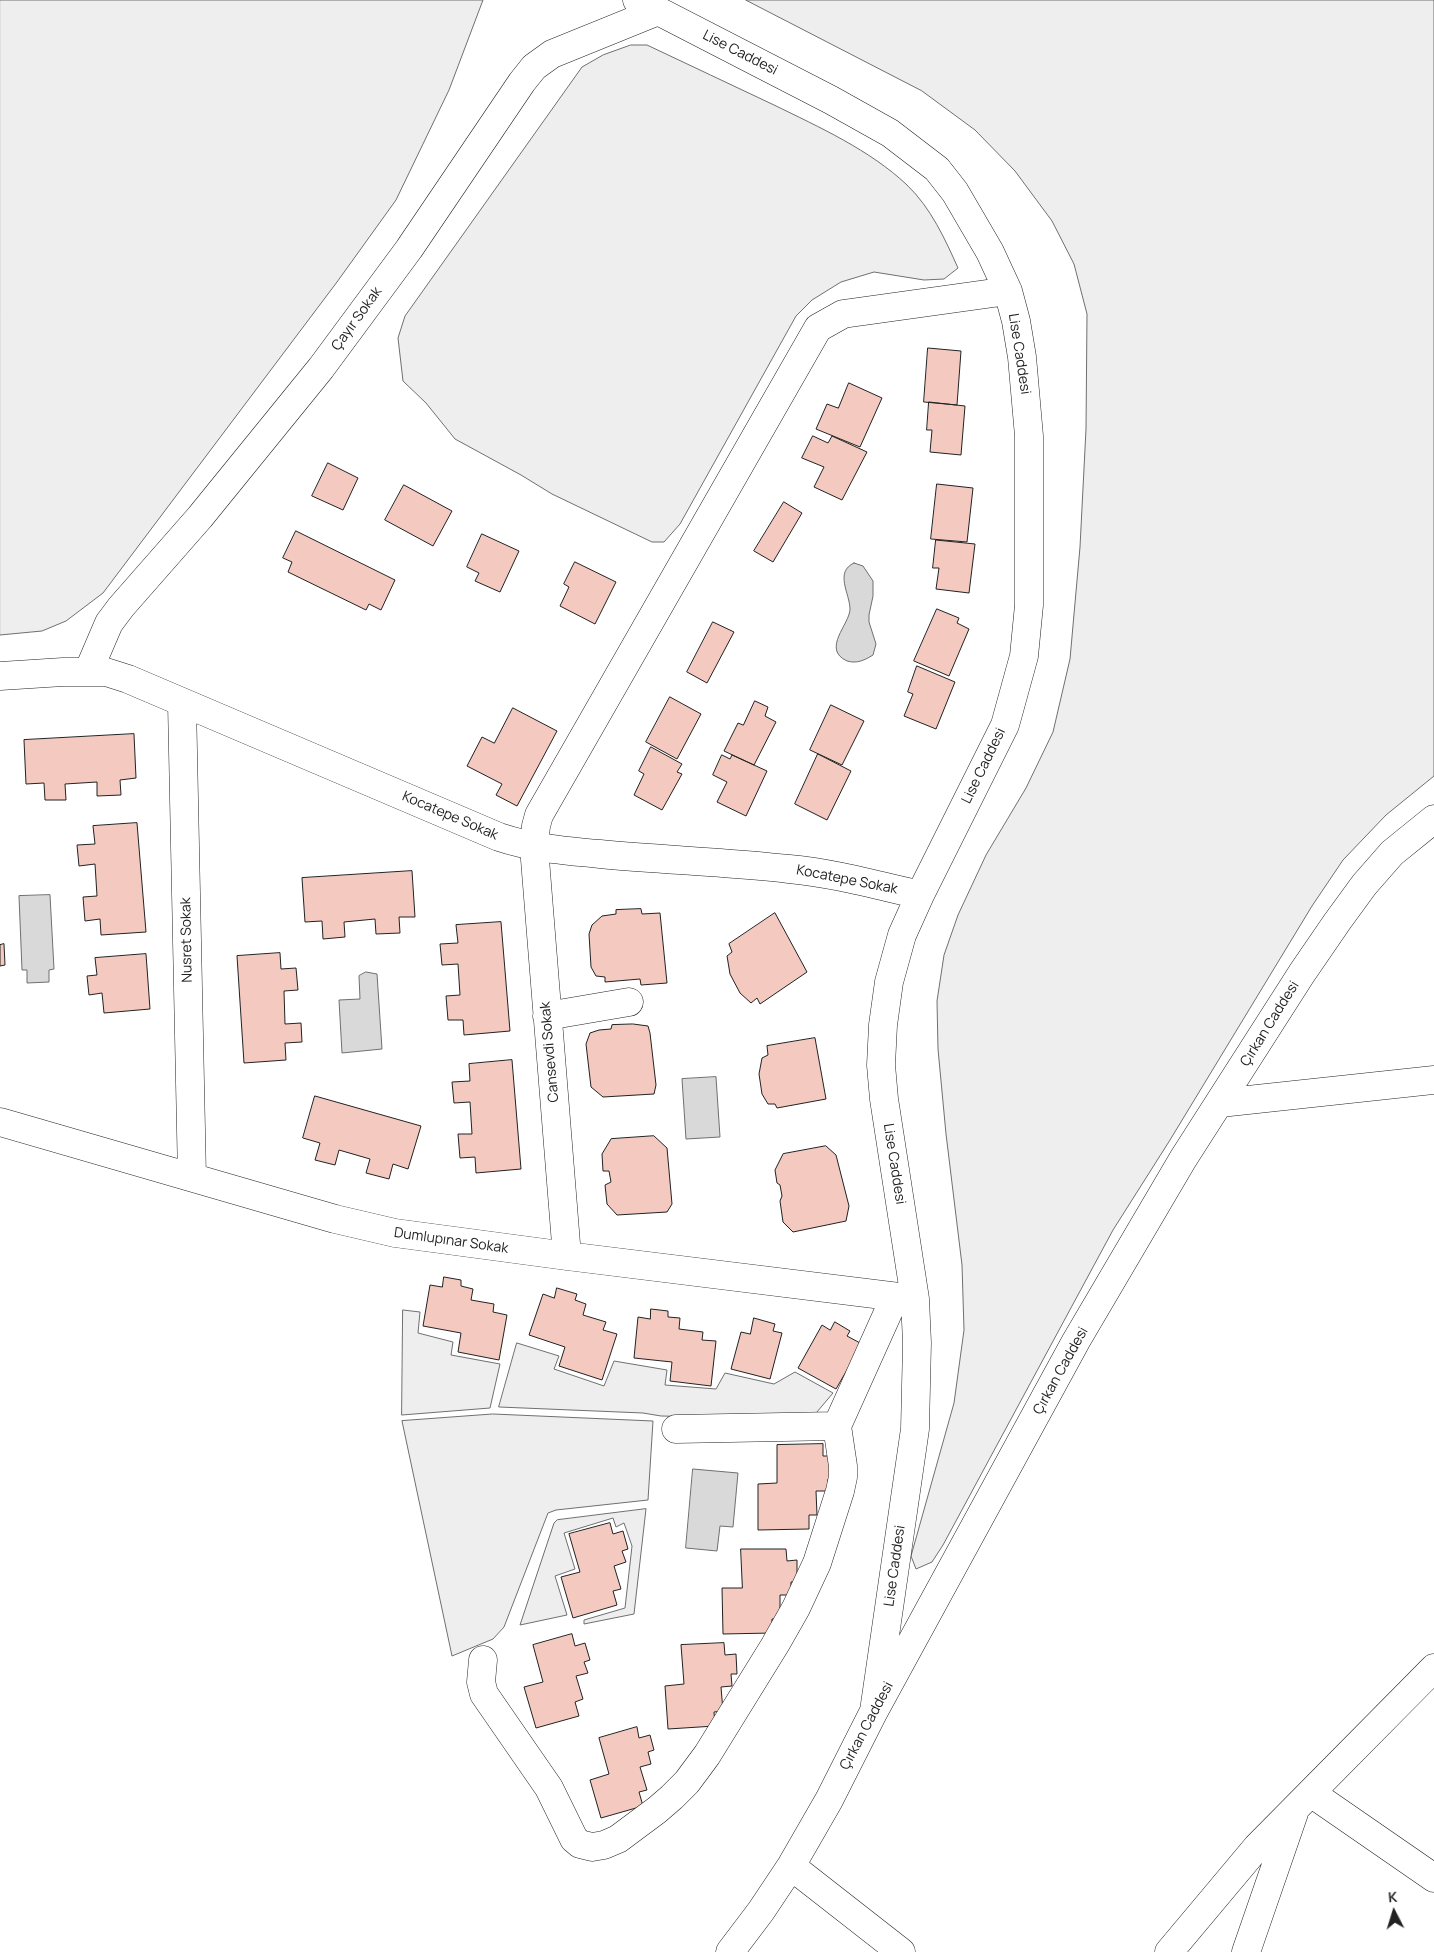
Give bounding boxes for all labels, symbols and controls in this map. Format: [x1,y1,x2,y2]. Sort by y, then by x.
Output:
street label: Lise Caddesi [700,27,780,79]
street label: Çayır Sokak [328,284,386,354]
street label: Lise Caddesi [1004,312,1034,396]
street label: Lise Caddesi [958,725,1010,807]
street label: Kocatepe Sokak [399,788,501,844]
street label: Kocatepe Sokak [795,862,899,898]
street label: Nusret Sokak [178,897,196,983]
street label: Çırkan Caddesi [1237,978,1303,1070]
street label: Cansevdi Sokak [537,1001,563,1103]
street label: Lise Caddesi [879,1122,909,1206]
street label: Dumlupınar Sokak [393,1225,509,1257]
street label: Çırkan Caddesi [1030,1324,1092,1418]
street label: Lise Caddesi [881,1524,909,1608]
street label: Çırkan Caddesi [837,1679,897,1773]
north arrow [1369,1887,1419,1937]
text: K [1387,1887,1398,1906]

